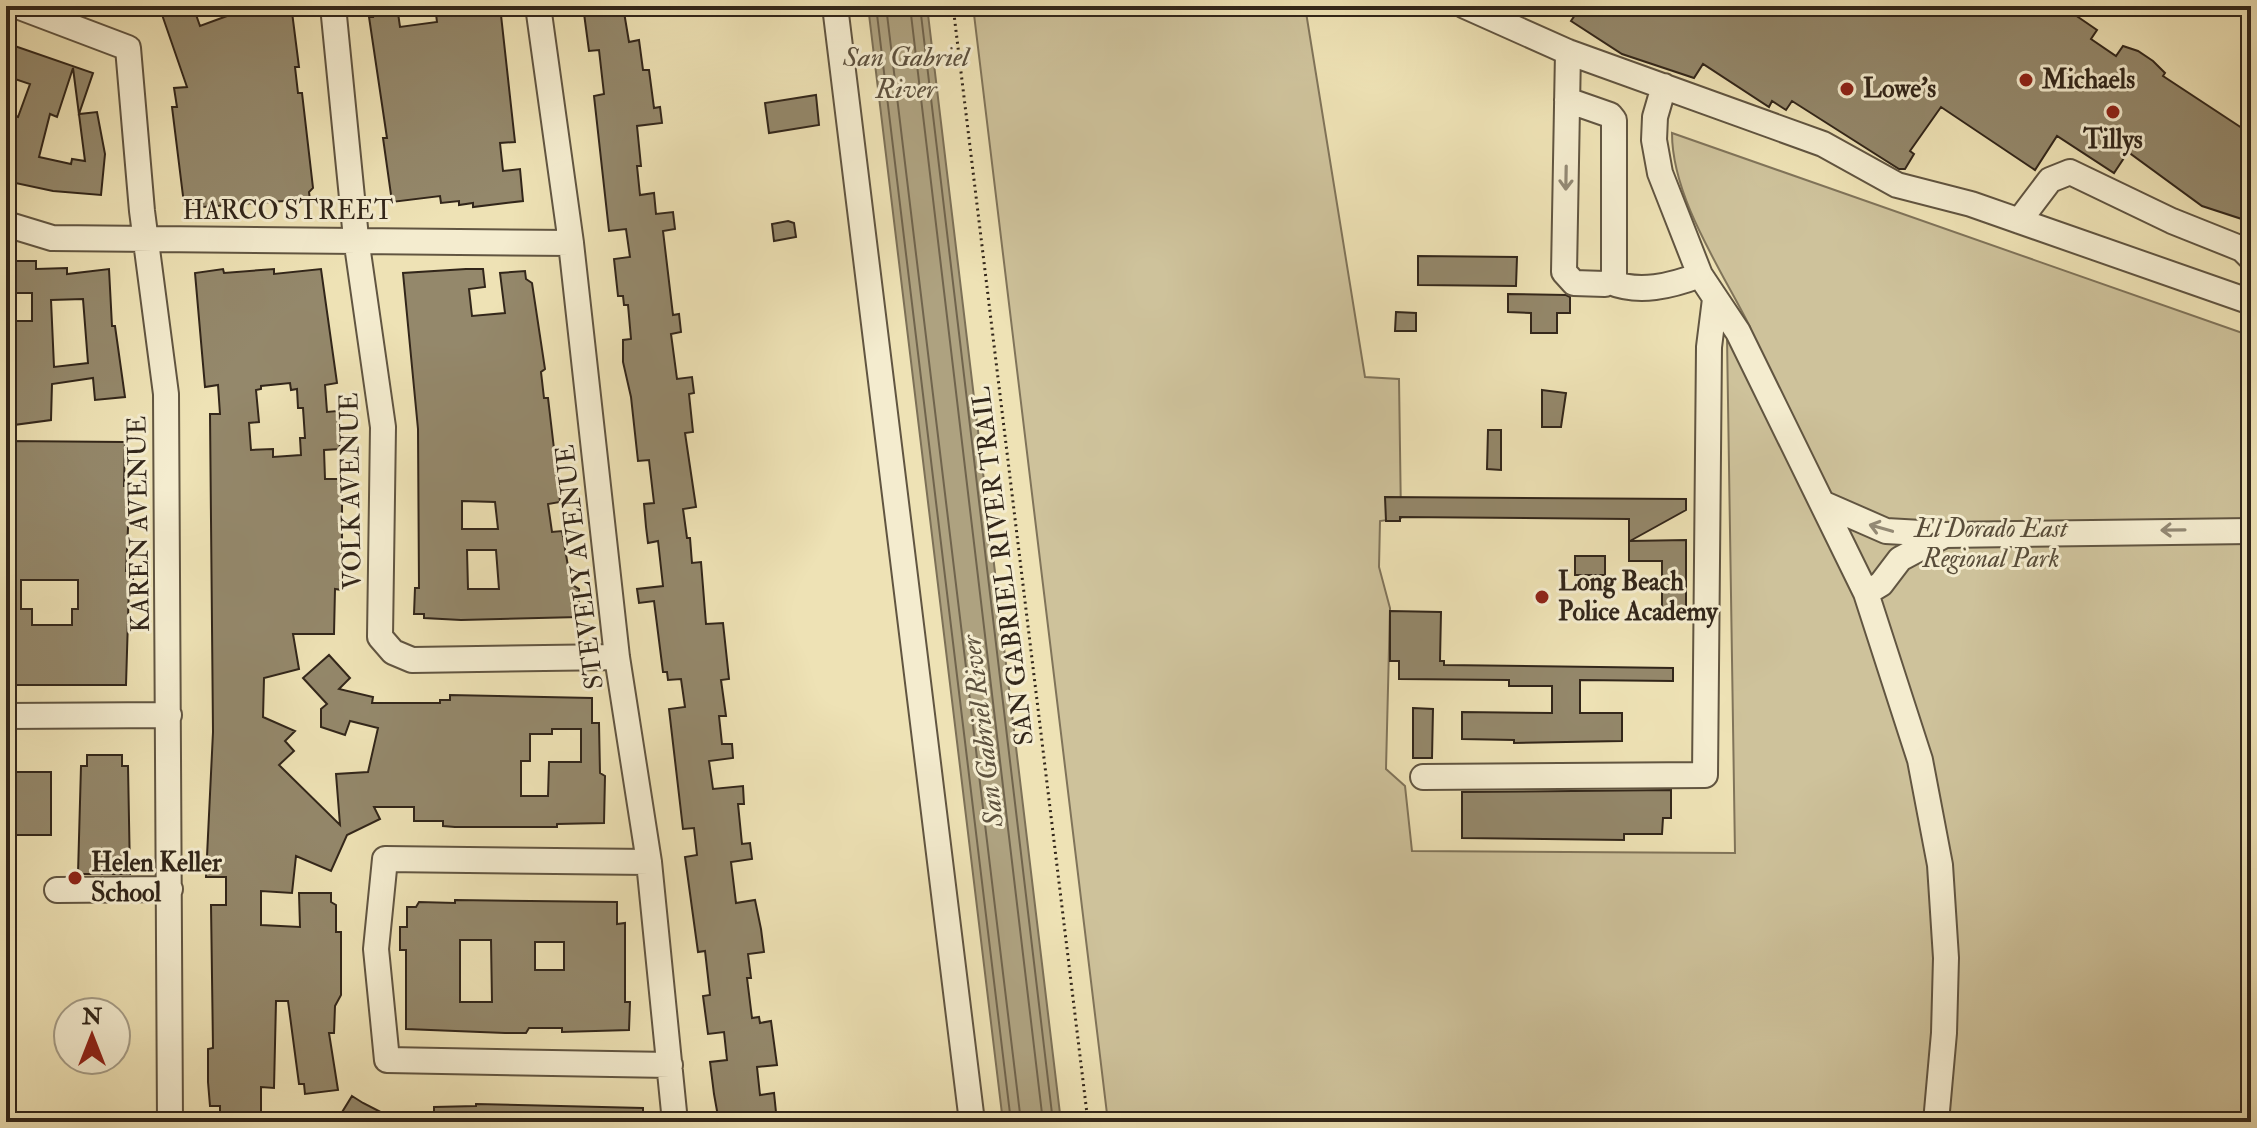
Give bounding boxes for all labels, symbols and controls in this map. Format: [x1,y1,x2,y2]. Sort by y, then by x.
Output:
water label: San Gabriel River [842,40,971,107]
place label: Michaels [2041,64,2135,96]
marker: Michaels [2017,71,2035,89]
place label: Lowe's [1863,73,1936,105]
marker: Lowe's [1838,80,1856,98]
marker: Tillys [2104,103,2122,121]
place label: Tillys [2082,124,2143,157]
one-way arrow [1558,164,1573,191]
street label: HARCO STREET [183,195,393,227]
street label: SAN GABRIEL RIVER TRAIL [965,385,1041,747]
street label: VOLK AVENUE [333,392,369,590]
street label: KAREN AVENUE [121,415,157,633]
street label: STEVELY AVENUE [549,443,611,691]
park label: El Dorado East Regional Park [1913,513,2069,575]
one-way arrow [1869,520,1895,535]
one-way arrow [2160,522,2187,537]
place label: Long Beach Police Academy [1558,566,1719,629]
marker: Long Beach Police Academy [1533,588,1551,606]
water label: San Gabriel River [954,632,1012,830]
place label: Helen Keller School [91,847,222,909]
marker: Helen Keller School [66,869,84,887]
north arrow [52,996,132,1076]
text: N [81,1003,102,1031]

